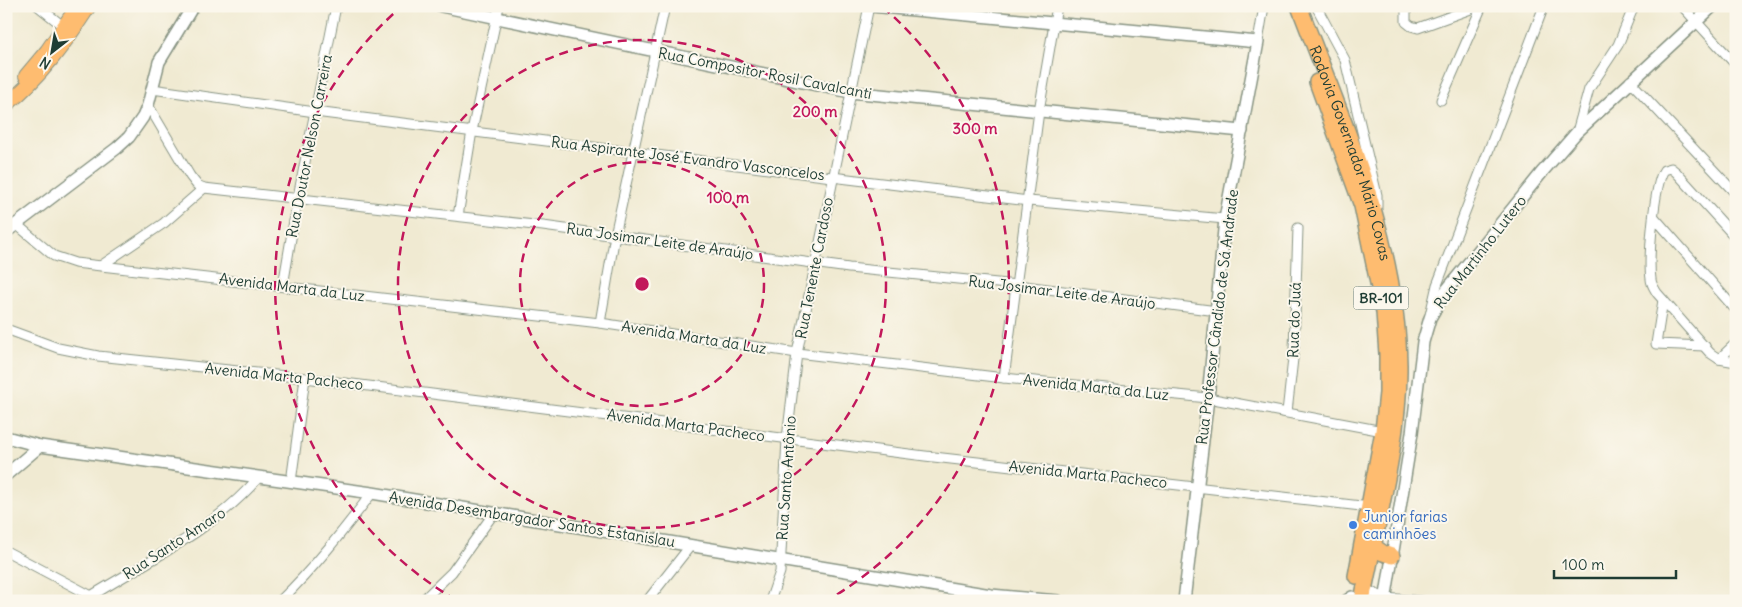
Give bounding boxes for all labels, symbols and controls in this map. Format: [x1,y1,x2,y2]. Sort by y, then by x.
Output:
north arrow [28,28,78,78]
street label: Rua Compositor Rosil Cavalcanti [656,43,874,103]
street label: Rodovia Governador Mário Covas [1306,43,1396,262]
street label: Rua Doutor Nelson Carreira [282,52,336,239]
text: N [37,53,54,73]
text: 200 m [793,102,837,121]
text: 300 m [953,119,998,138]
street label: Rua Aspirante José Evandro Vasconcelos [550,132,826,184]
text: 100 m [707,188,749,207]
street label: Rua Professor Cândido de Sá Andrade [1192,188,1242,446]
street label: Rua Martinho Lutero [1430,191,1530,313]
street label: Rua Tenente Cardoso [791,196,837,340]
street label: Rua Josimar Leite de Araújo [565,218,755,264]
street label: Avenida Marta da Luz [218,269,366,305]
street label: Rua Josimar Leite de Araújo [967,271,1157,313]
centre of rings [633,275,651,293]
street label: Rua do Juá [1283,281,1305,358]
road number: BR-101 [1354,286,1408,310]
street label: Avenida Marta da Luz [620,316,768,358]
street label: Avenida Marta Pacheco [204,358,364,394]
street label: Avenida Marta da Luz [1022,370,1170,404]
street label: Avenida Marta Pacheco [606,405,766,445]
street label: Rua Santo Antônio [772,415,800,541]
street label: Avenida Marta Pacheco [1008,456,1168,492]
street label: Avenida Desembargador Santos Estanislau [388,487,677,551]
street label: Rua Santo Amaro [119,503,229,583]
place label: Junior farias caminhões [1363,507,1448,543]
marker: Junior farias caminhões [1347,519,1359,531]
scale bar [1554,547,1677,579]
text: 100 m [1562,555,1604,574]

